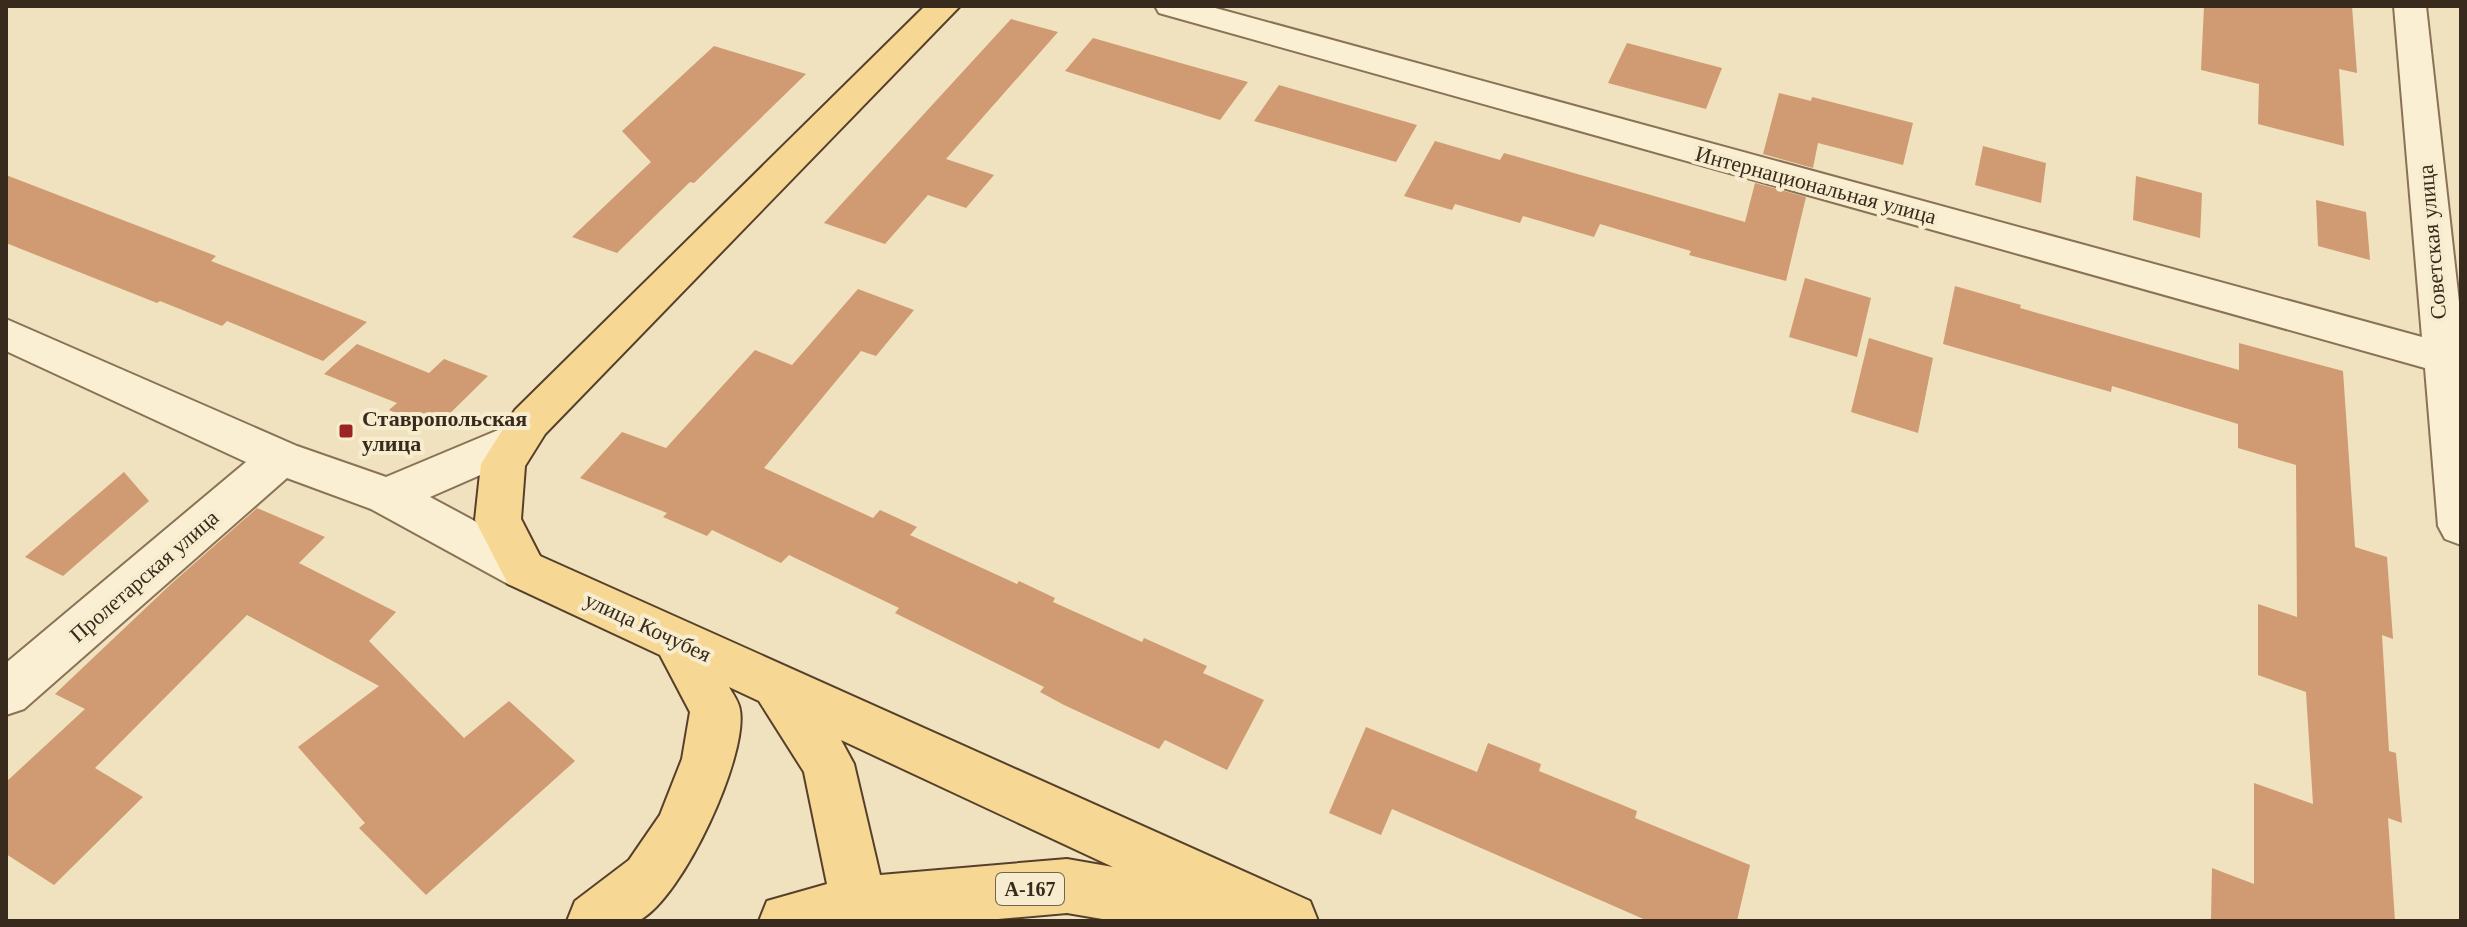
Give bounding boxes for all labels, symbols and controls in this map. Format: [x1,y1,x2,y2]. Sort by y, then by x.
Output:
street label: Интернациональная улица [1693,141,1939,229]
street label: Советская улица [2413,163,2451,321]
place label: Ставропольская улица [362,406,527,456]
marker: Ставропольская улица [337,422,355,440]
street label: Пролетарская улица [65,504,224,647]
street label: улица Кочубея [581,587,715,667]
road number: А-167 [996,873,1064,905]

